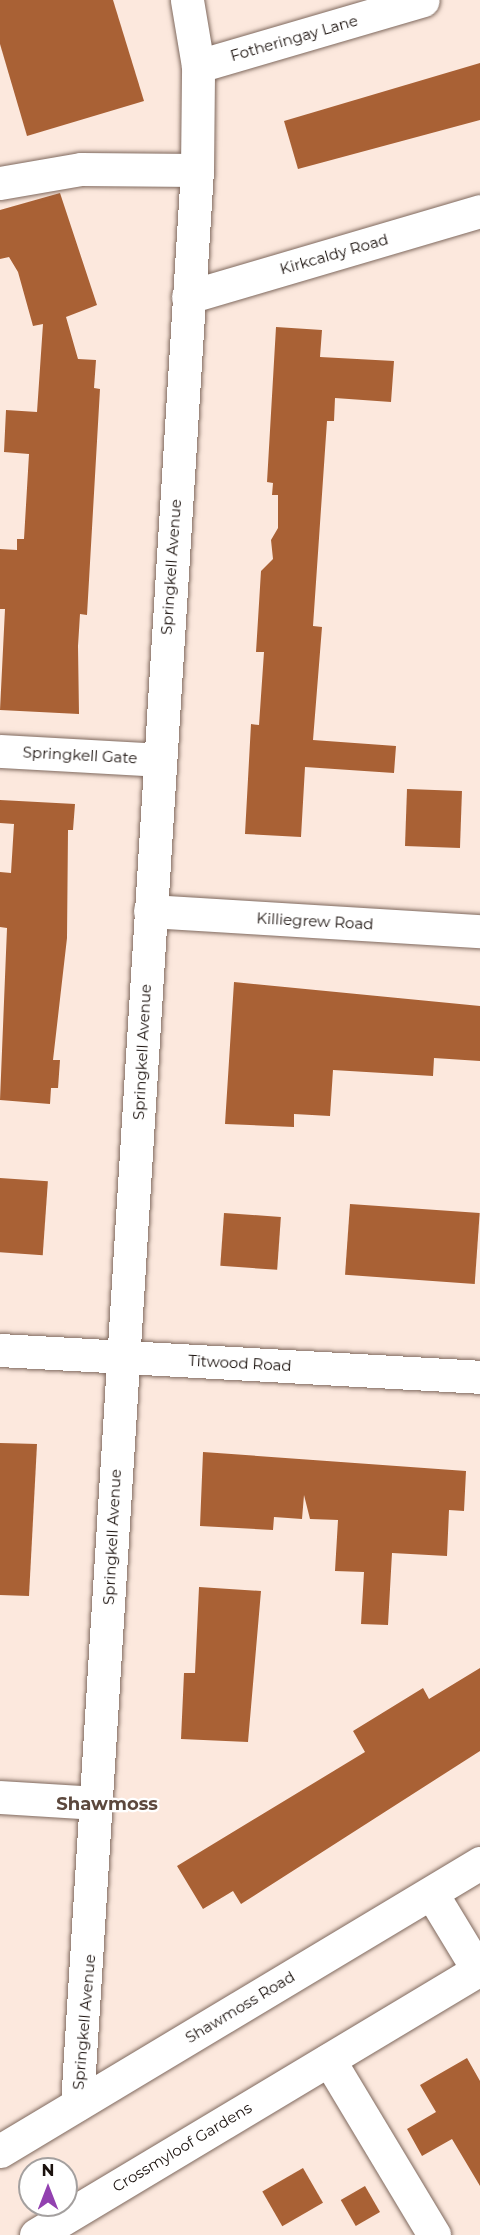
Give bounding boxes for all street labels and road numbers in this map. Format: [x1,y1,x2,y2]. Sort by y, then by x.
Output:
street label: Fotheringay Lane [228,11,360,65]
street label: Kirkcaldy Road [278,230,390,278]
street label: Springkell Avenue [157,499,185,635]
street label: Springkell Gate [22,743,138,767]
street label: Killiegrew Road [256,909,374,933]
street label: Springkell Avenue [129,984,155,1120]
street label: Titwood Road [188,1351,292,1375]
street label: Springkell Avenue [99,1469,125,1605]
street label: Springkell Avenue [69,1953,99,2091]
street label: Shawmoss Road [182,1967,298,2047]
street label: Crossmyloof Gardens [109,2098,255,2196]

